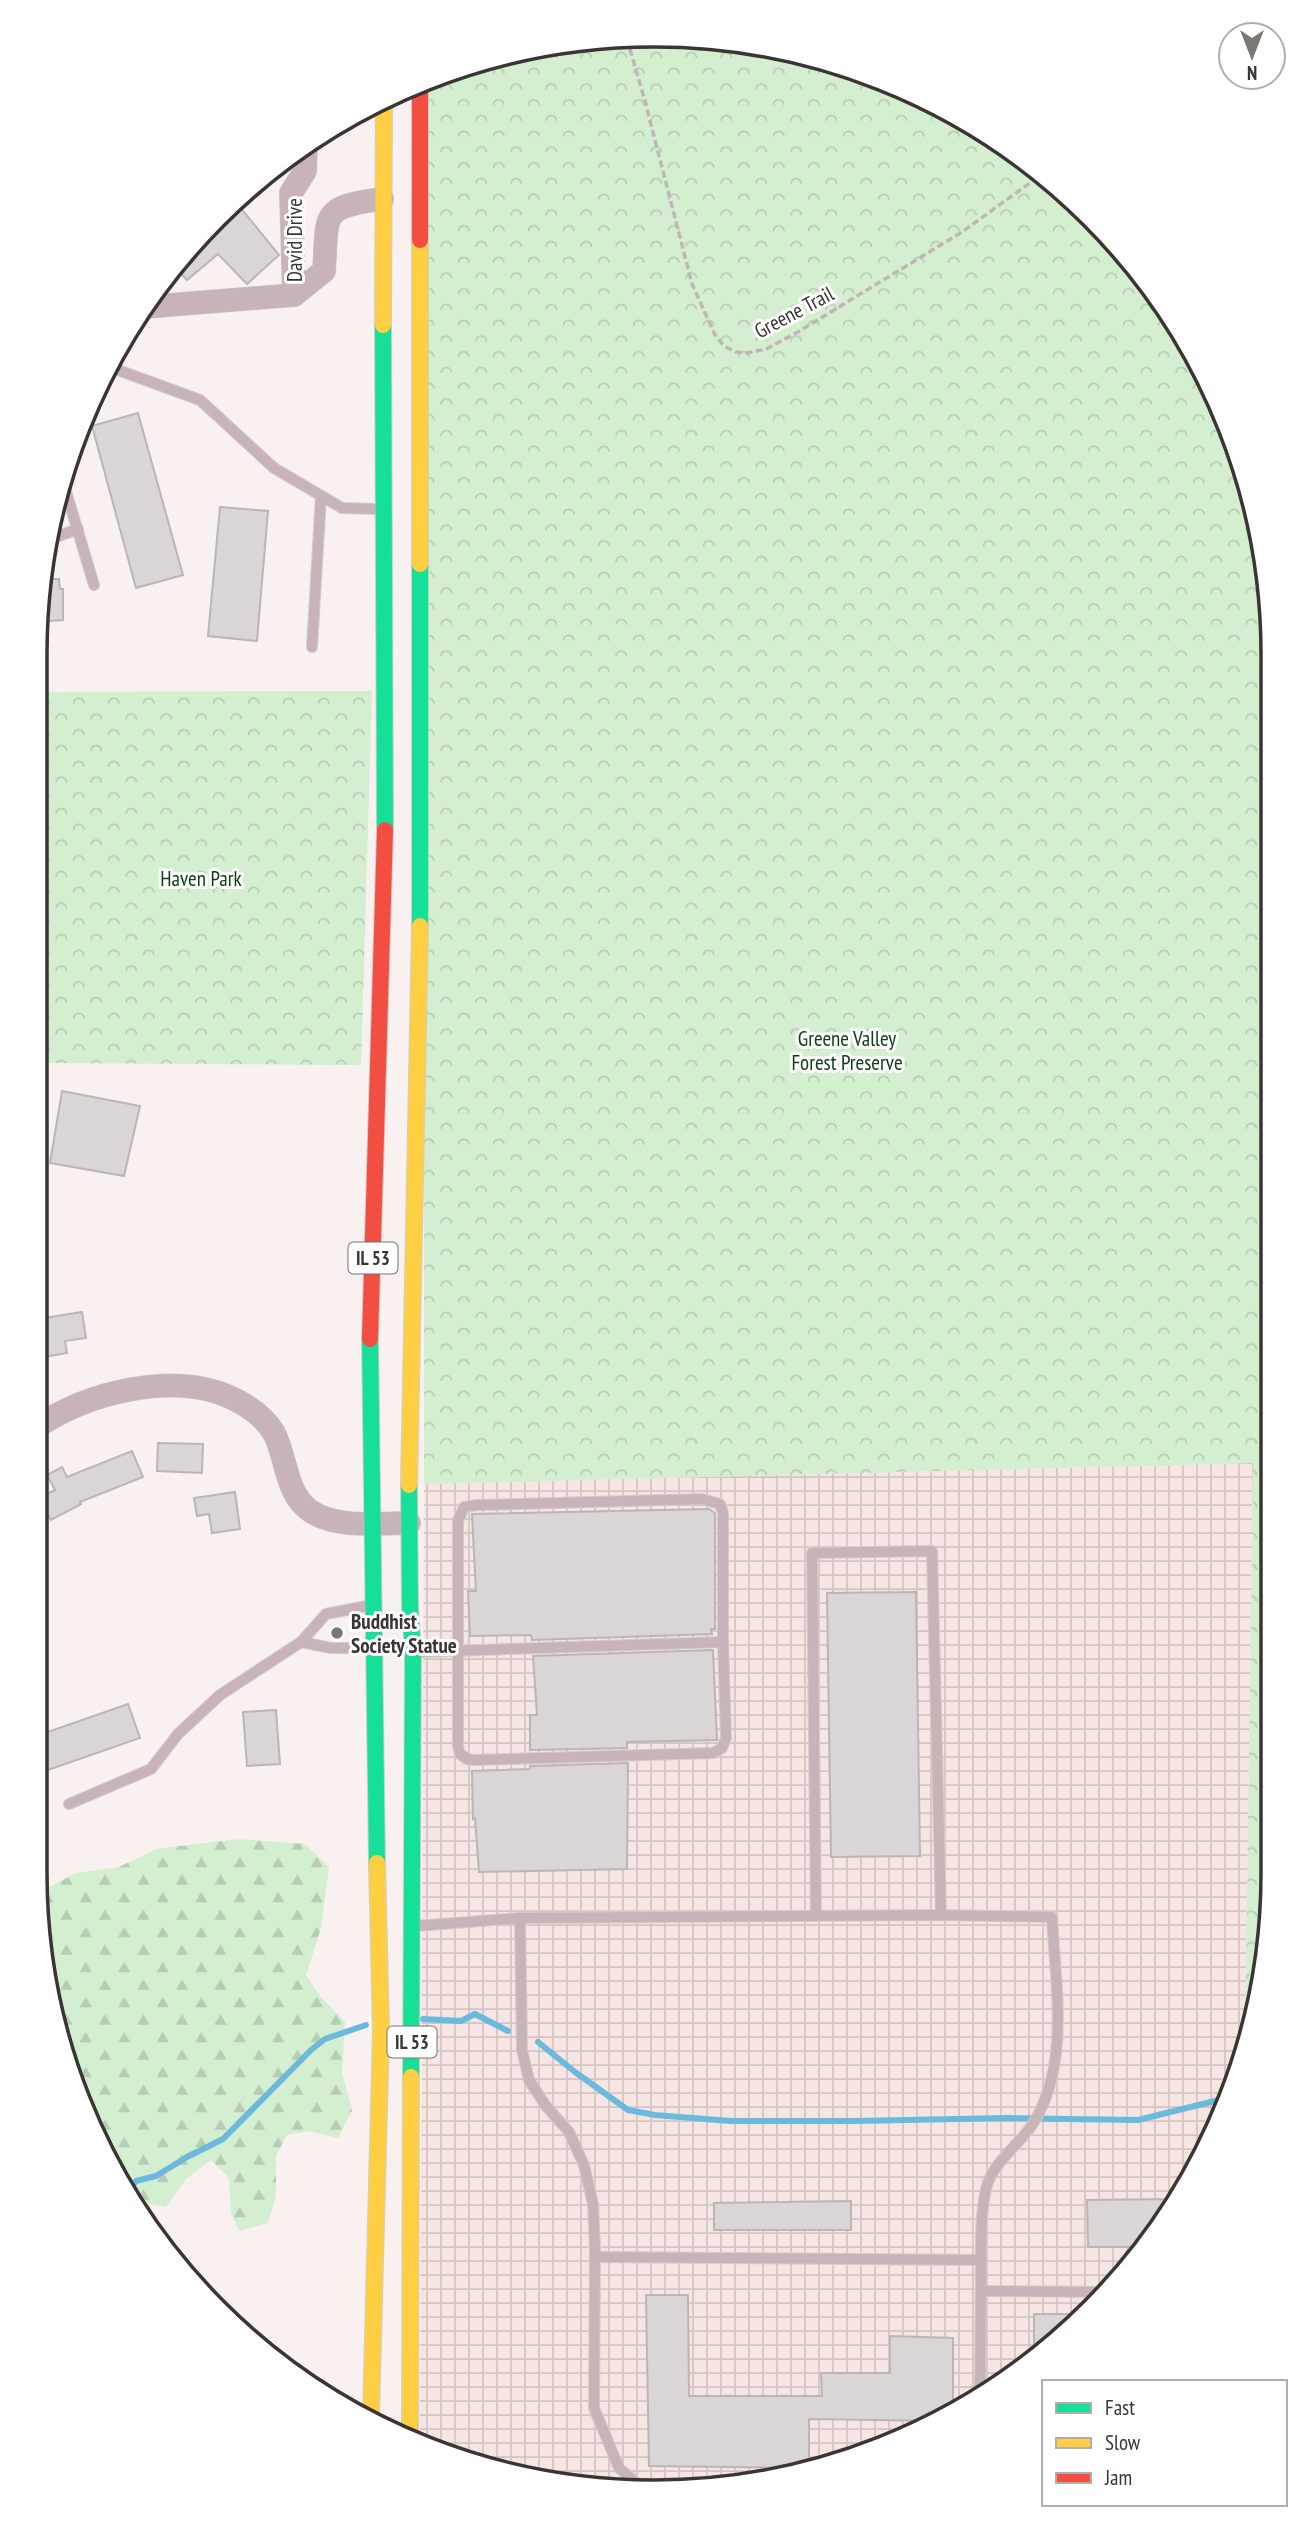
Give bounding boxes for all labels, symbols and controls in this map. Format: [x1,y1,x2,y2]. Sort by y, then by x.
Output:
north arrow [1217,21,1287,91]
text: N [1247,61,1257,85]
street label: David Drive [281,198,308,282]
street label: Greene Trail [750,280,839,344]
park label: Haven Park [160,865,242,892]
park label: Greene Valley Forest Preserve [791,1025,903,1076]
road number: IL 53 [348,1242,398,1274]
place label: Buddhist Society Statue [351,1608,457,1659]
marker: Buddhist Society Statue [329,1625,345,1641]
road number: IL 53 [388,2026,436,2058]
legend [1042,2380,1287,2506]
text: Fast [1105,2394,1135,2421]
text: Slow [1105,2429,1141,2456]
text: Jam [1104,2464,1132,2491]

